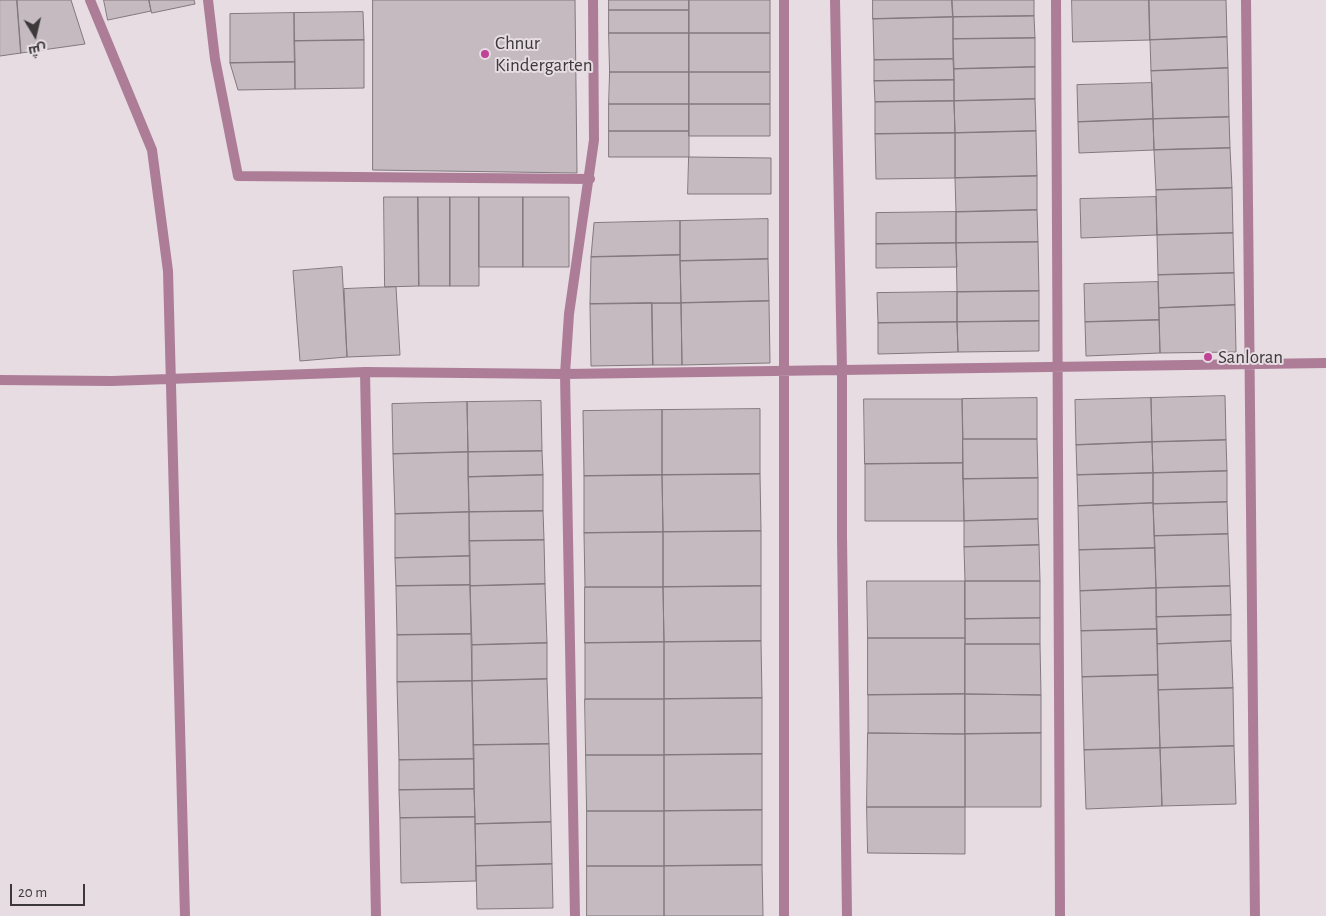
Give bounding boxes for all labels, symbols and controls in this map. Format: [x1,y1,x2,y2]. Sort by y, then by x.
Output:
north arrow [10,10,60,60]
place label: Chnur Kindergarten [495,32,593,76]
text: ش [27,41,47,58]
marker: Chnur Kindergarten [479,48,491,60]
place label: Sanloran [1218,346,1283,368]
marker: Sanloran [1202,351,1214,363]
scale bar [12,874,88,906]
text: 20 m [18,885,47,900]

